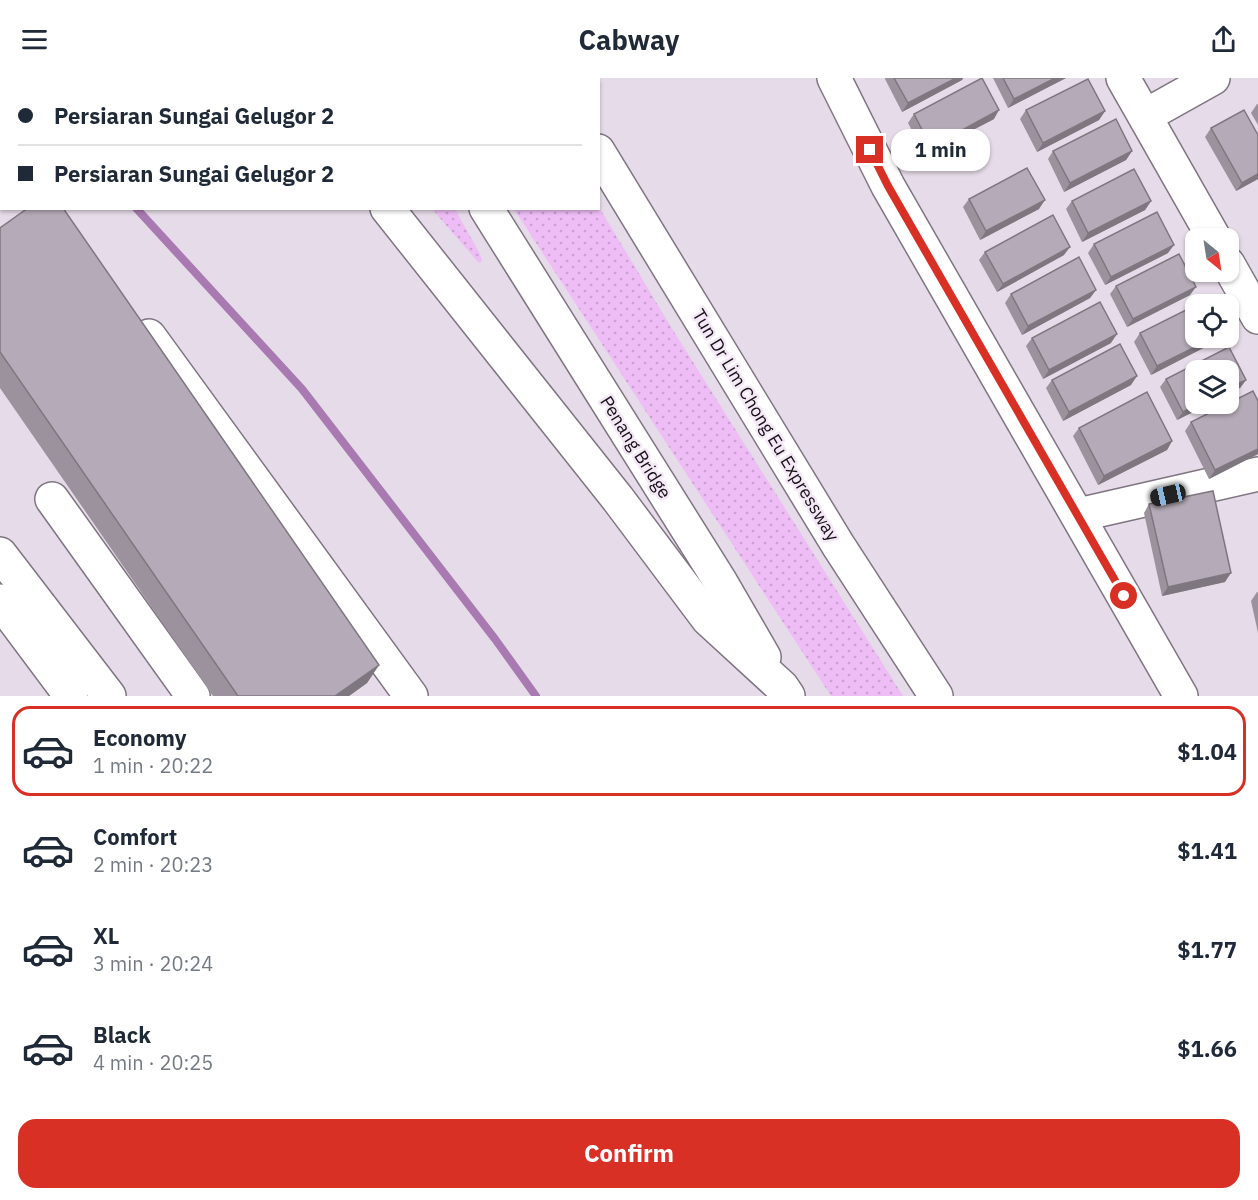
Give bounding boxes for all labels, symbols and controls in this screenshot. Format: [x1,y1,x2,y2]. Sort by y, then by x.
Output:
text: Cabway [579,22,679,57]
icon: menu [18,23,51,56]
icon: share [1207,23,1240,56]
text: Persiaran Sungai Gelugor 2 [54,101,334,130]
callout: 1 min [891,129,990,171]
route end [856,136,883,163]
text: 1 min [914,136,967,163]
text: Persiaran Sungai Gelugor 2 [54,159,334,188]
north arrow [1185,228,1239,282]
map controls [1185,228,1239,414]
button: locate [1185,294,1239,348]
street label: Tun Dr Lim Chong Eu Expressway [687,305,845,545]
button: layers [1185,360,1239,414]
street label: Penang Bridge [595,391,677,503]
car [1148,482,1188,508]
route start [1110,582,1137,609]
text: Economy [93,723,187,752]
icon: car [21,724,75,778]
text: $1.04 [1177,737,1237,766]
text: 1 min · 20:22 [93,752,213,779]
text: Comfort [93,822,177,851]
icon: car [21,823,75,877]
text: $1.41 [1177,836,1237,865]
text: 2 min · 20:23 [93,851,213,878]
text: XL [93,921,119,950]
icon: car [21,922,75,976]
text: $1.77 [1177,935,1237,964]
text: 3 min · 20:24 [93,950,213,977]
text: Black [93,1020,151,1049]
icon: car [21,1021,75,1075]
text: $1.66 [1177,1034,1237,1063]
text: 4 min · 20:25 [93,1049,213,1076]
button: Confirm [18,1119,1240,1188]

